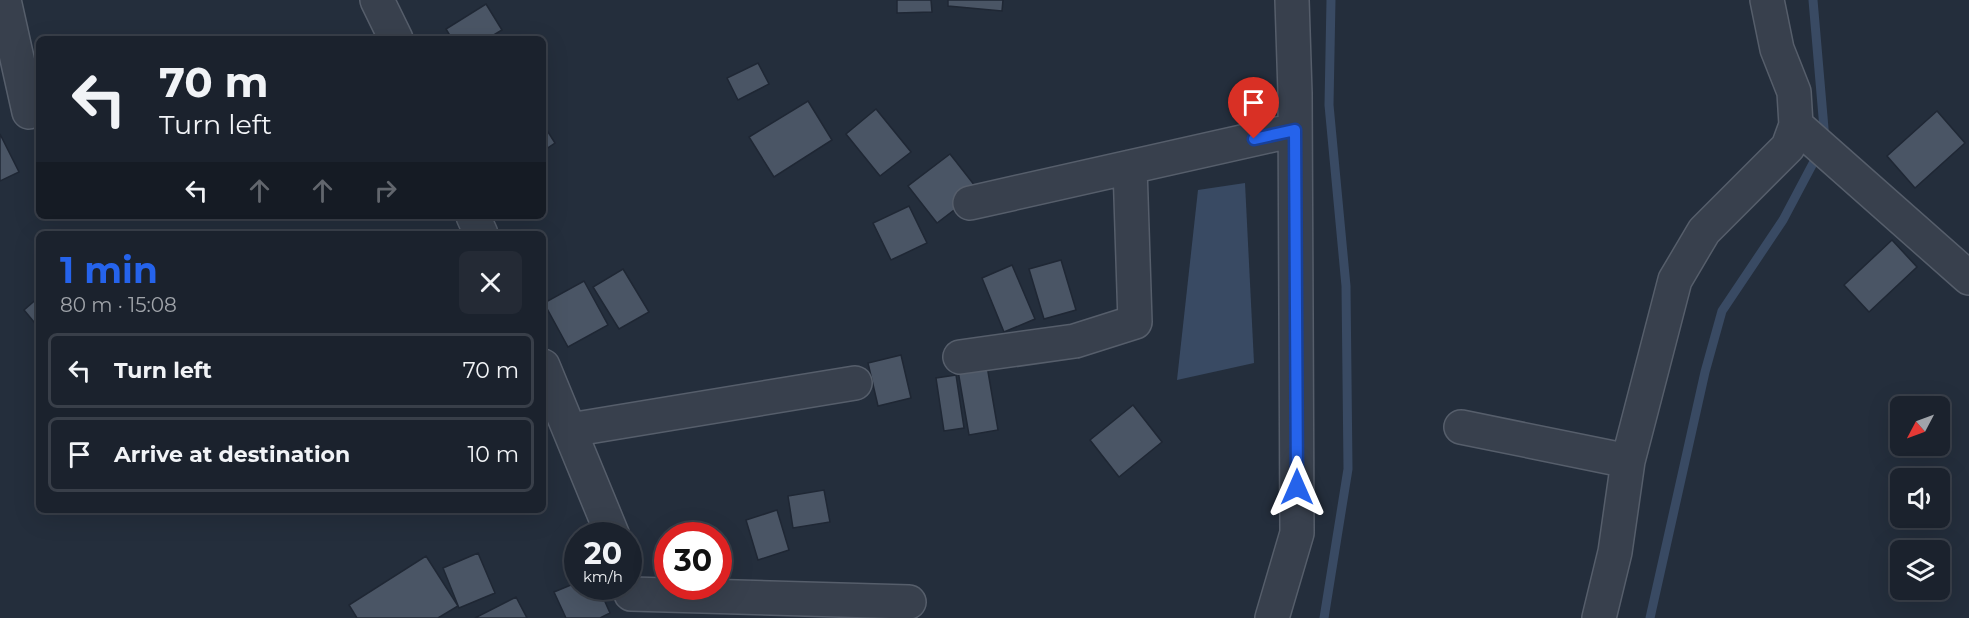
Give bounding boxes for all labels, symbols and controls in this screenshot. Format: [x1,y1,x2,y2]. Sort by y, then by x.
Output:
text: 70 m [159,56,269,108]
icon: left [60,60,138,138]
pin [1228,77,1279,139]
icon: arrive [1237,86,1270,119]
text: Turn left [159,108,272,141]
icon: left [180,174,213,207]
icon: ahead [243,174,276,207]
icon: ahead [306,174,339,207]
icon: right [369,174,402,207]
text: 1 min [60,248,158,292]
button: close [459,251,522,314]
text: 80 m · 15:08 [60,293,177,317]
icon: left [63,354,96,387]
text: Turn left [114,357,212,384]
text: 70 m [463,357,519,384]
north arrow [1890,396,1950,456]
map controls [1890,396,1950,600]
icon: arrive [63,438,96,471]
text: Arrive at destination [114,441,350,468]
text: 10 m [467,441,519,468]
position arrow [1265,455,1329,519]
button: sound [1890,468,1950,528]
speed limit sign: 30 [654,522,732,600]
text: 20 [584,535,622,572]
button: layers [1890,540,1950,600]
text: km/h [583,567,623,586]

